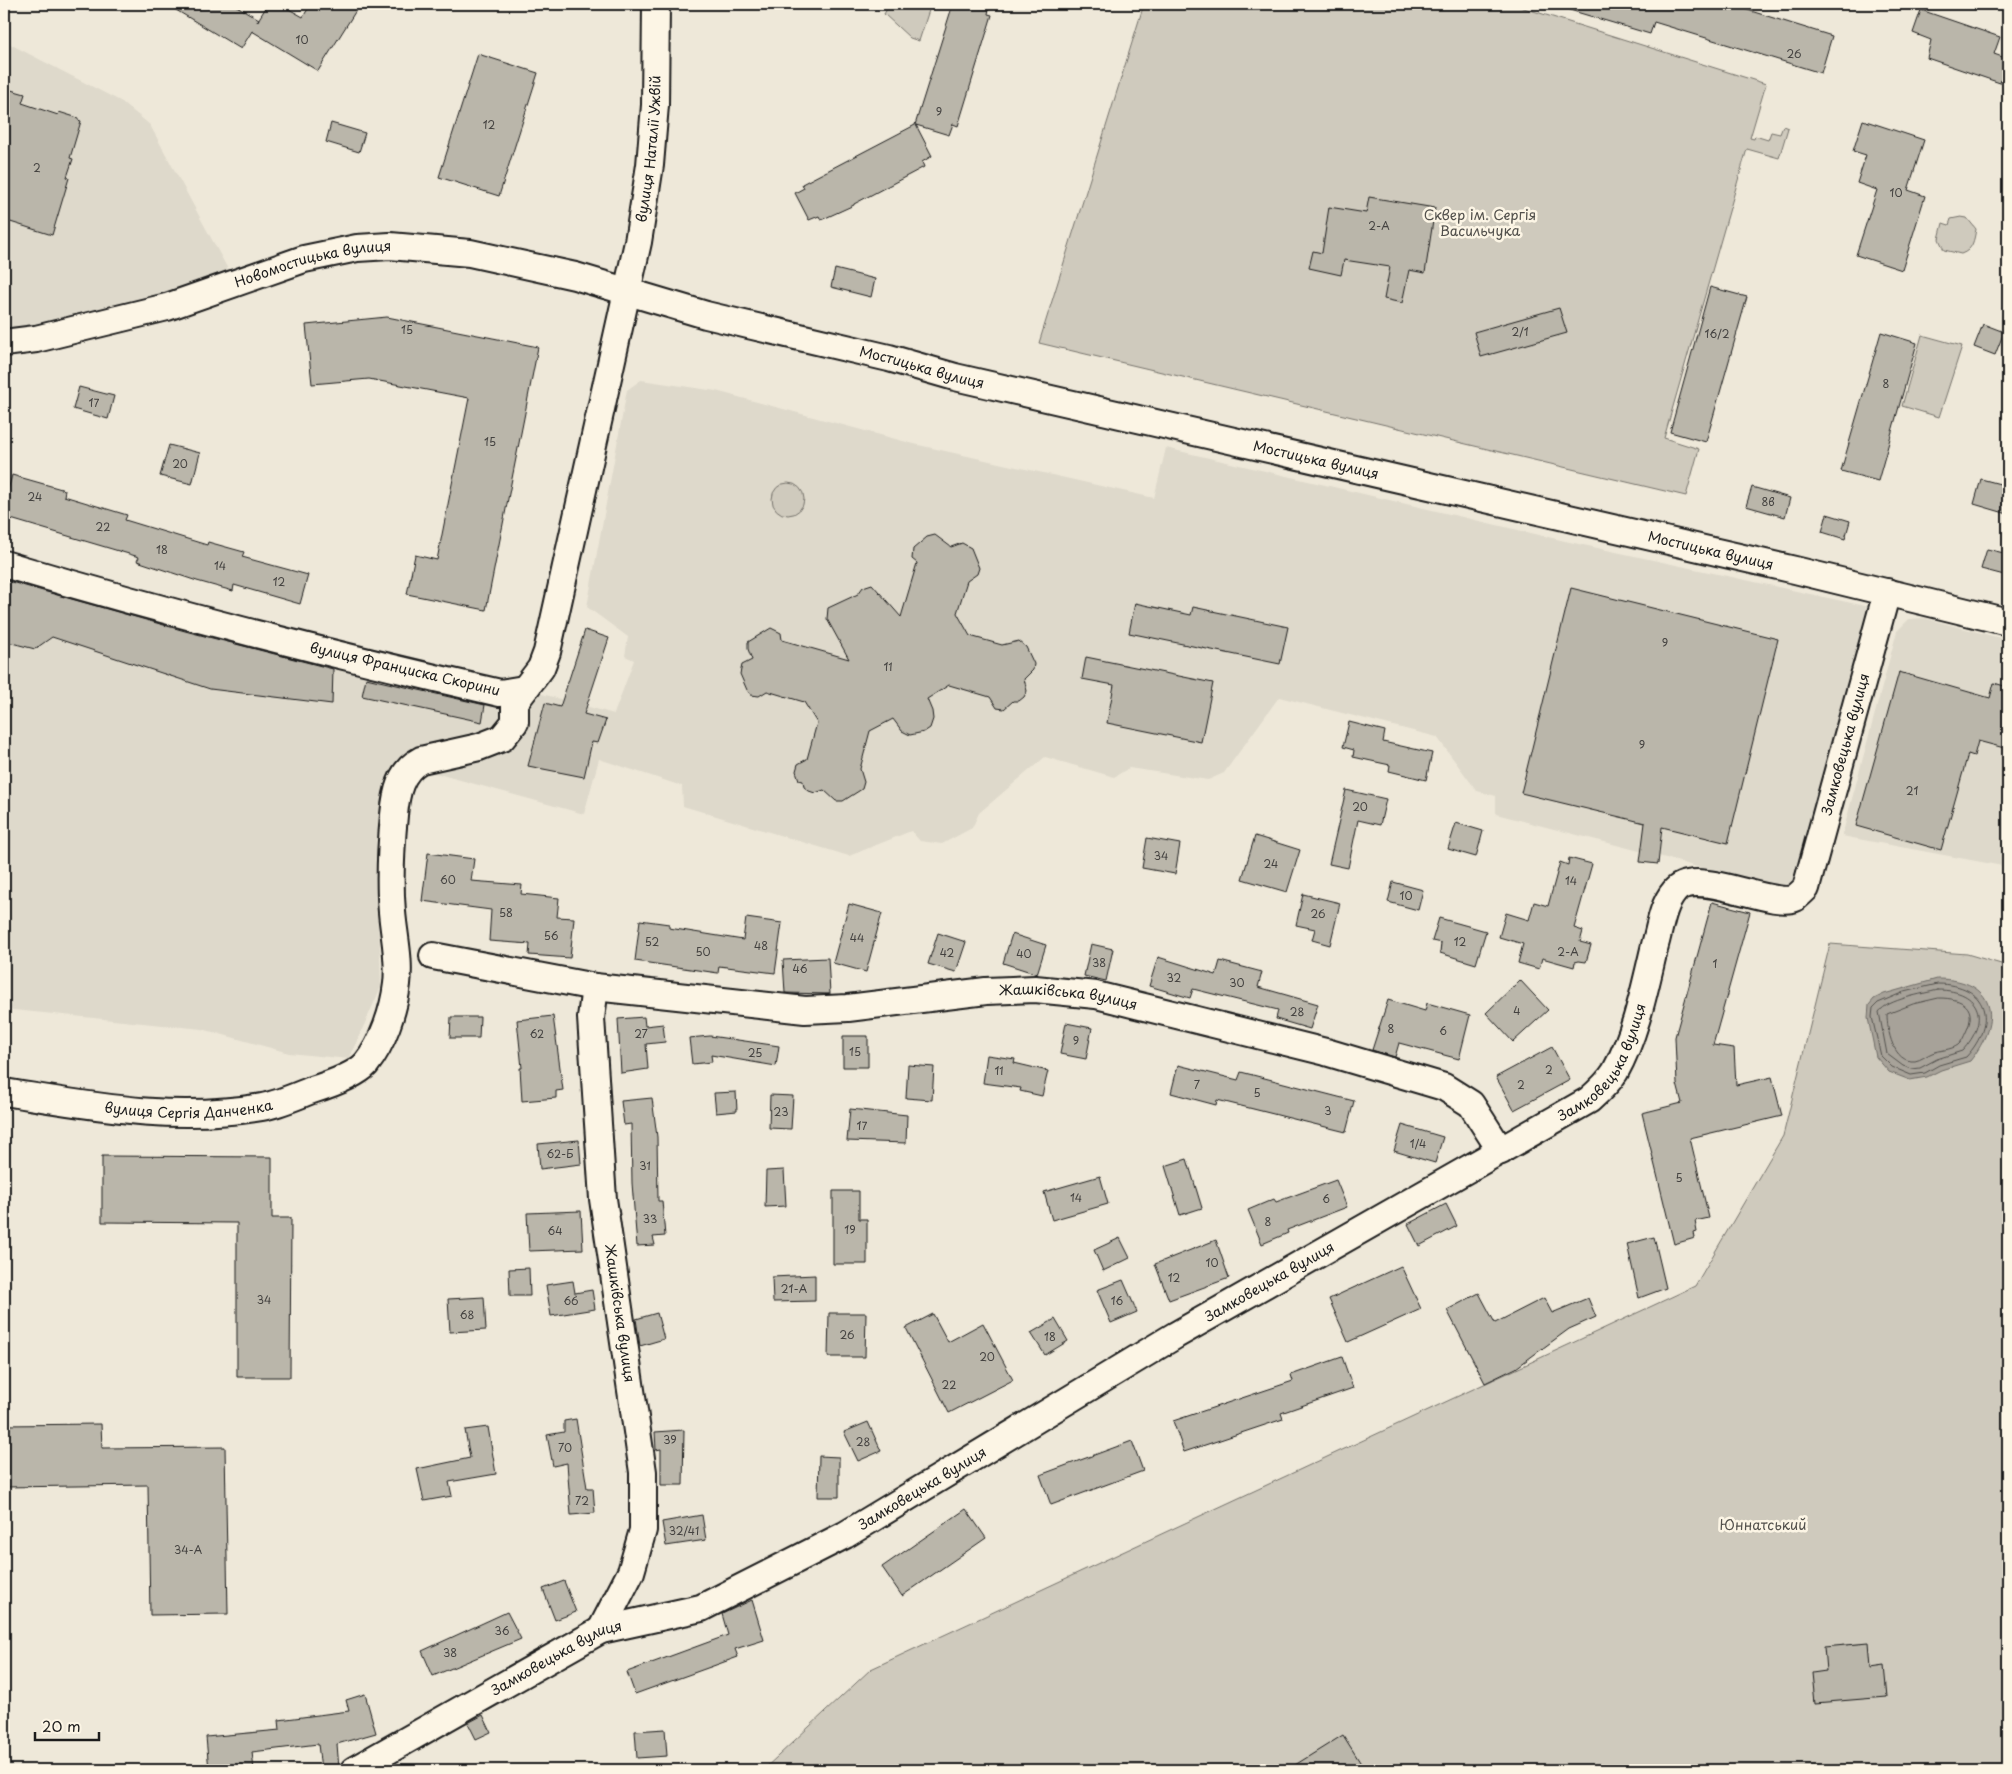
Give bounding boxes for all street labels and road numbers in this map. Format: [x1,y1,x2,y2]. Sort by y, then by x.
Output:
street label: вулиця Наталії Ужвій [630,75,665,224]
street label: Новомостицька вулиця [232,235,392,293]
street label: Мостицька вулиця [857,340,986,393]
street label: Мостицька вулиця [1251,435,1381,484]
street label: Мостицька вулиця [1646,526,1776,575]
street label: вулиця Франциска Скорини [308,636,502,701]
street label: Замковецька вулиця [1815,671,1874,818]
street label: Жашківська вулиця [998,978,1140,1015]
street label: Замковецька вулиця [1552,1001,1650,1126]
street label: вулиця Сергія Данченка [103,1094,275,1123]
street label: Замковецька вулиця [1200,1236,1338,1327]
street label: Жашківська вулиця [600,1242,641,1384]
street label: Замковецька вулиця [853,1441,990,1535]
street label: Замковецька вулиця [486,1615,624,1701]

